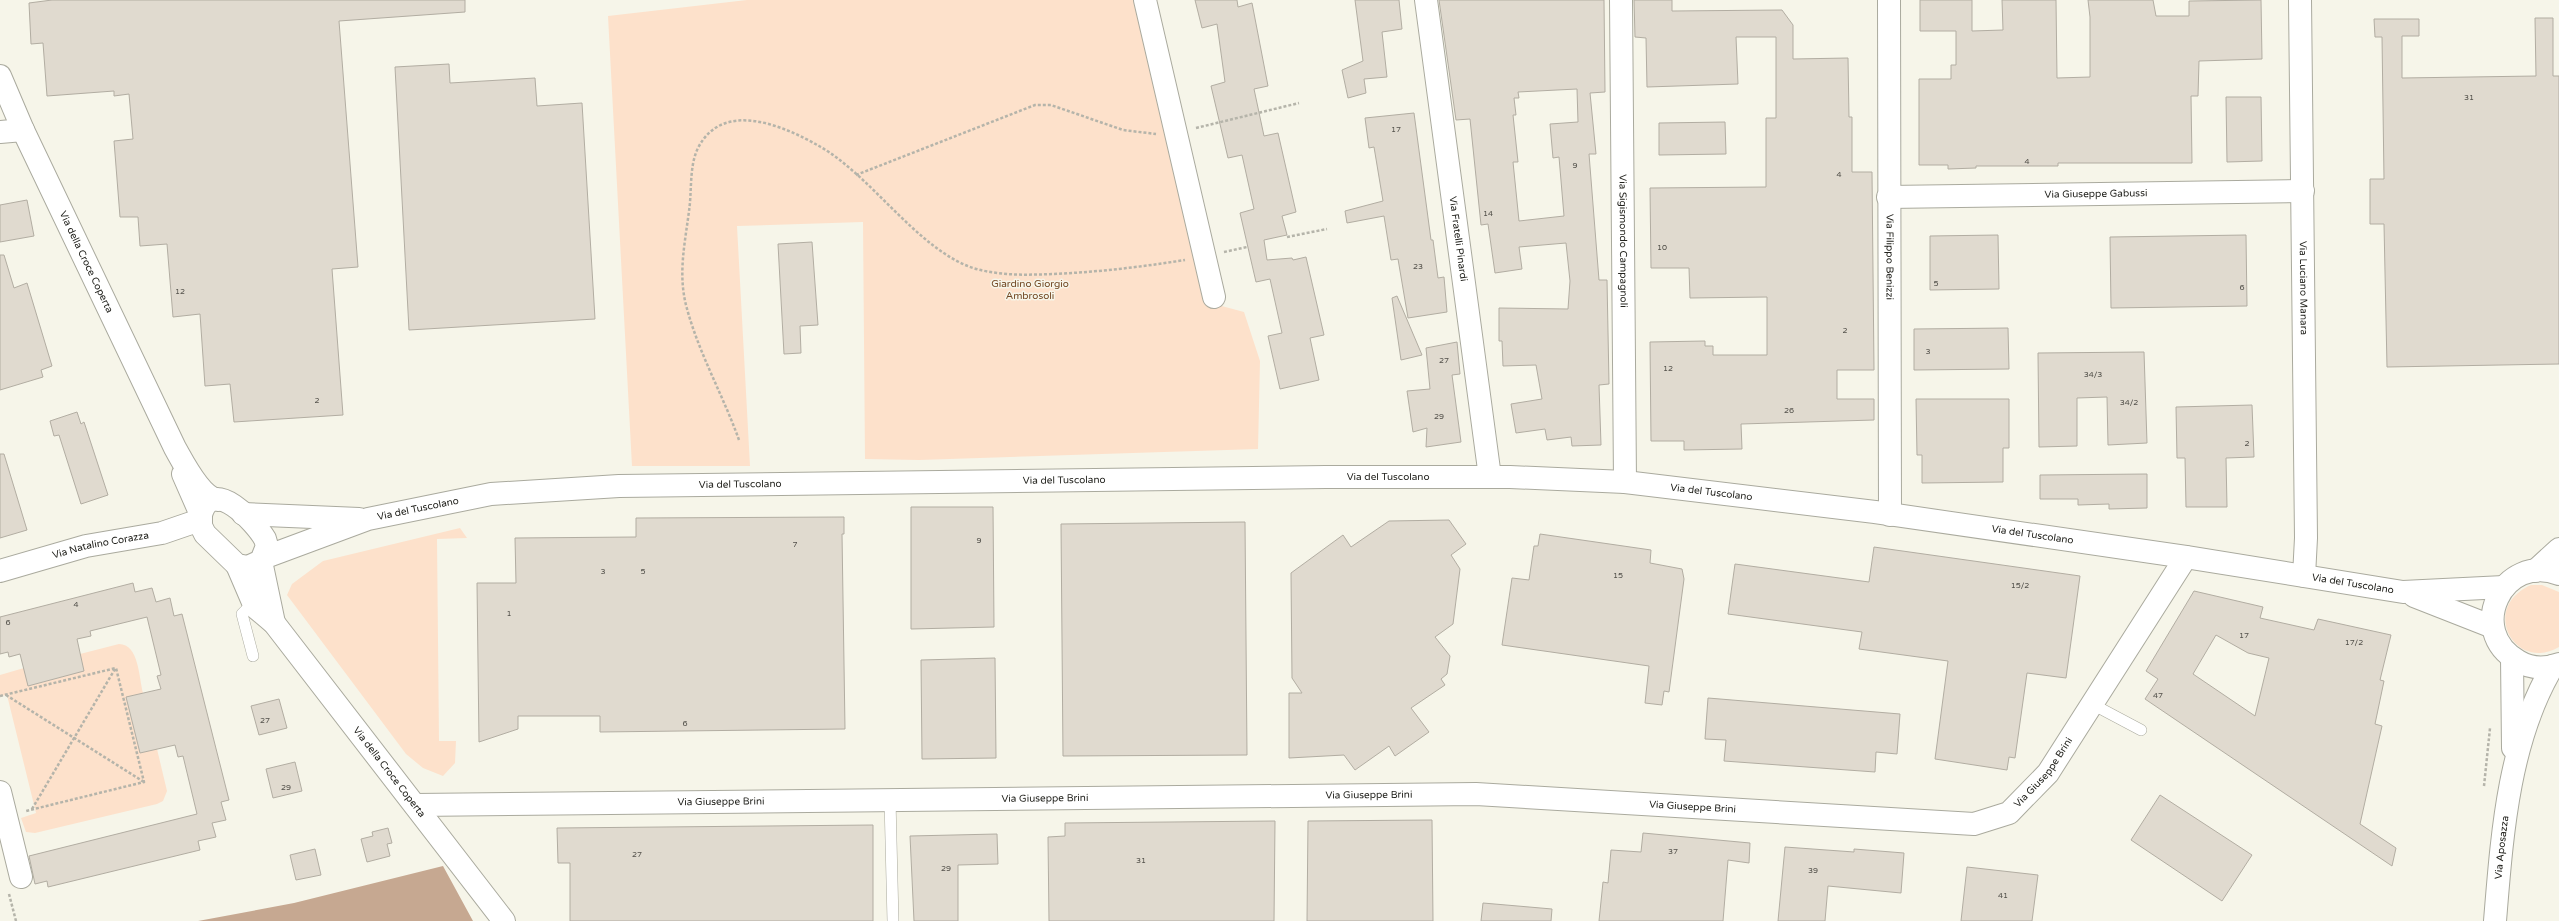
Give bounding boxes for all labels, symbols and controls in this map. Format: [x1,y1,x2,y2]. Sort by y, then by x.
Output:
house number: 31 [2464,93,2474,102]
house number: 17 [1391,125,1401,134]
house number: 4 [2024,157,2030,166]
house number: 9 [1572,161,1578,170]
house number: 4 [1836,170,1842,179]
street label: Via Sigismondo Campagnoli [1616,174,1630,308]
street label: Via Giuseppe Gabussi [2044,187,2147,201]
street label: Via Fratelli Pinardi [1446,196,1470,282]
street label: Via della Croce Coperta [57,209,115,315]
house number: 14 [1483,209,1493,218]
street label: Via Filippo Benizzi [1883,214,1896,300]
street label: Via Luciano Manara [2297,241,2310,335]
house number: 10 [1657,243,1667,252]
house number: 23 [1413,262,1423,271]
park label: Giardino Giorgio Ambrosoli [991,278,1069,302]
house number: 5 [1933,279,1939,288]
house number: 6 [2239,283,2245,292]
house number: 12 [175,287,185,296]
house number: 2 [1842,326,1848,335]
house number: 3 [1925,347,1931,356]
house number: 27 [1439,356,1449,365]
house number: 12 [1663,364,1673,373]
house number: 34/3 [2084,370,2102,379]
house number: 2 [314,396,320,405]
house number: 34/2 [2120,398,2138,407]
house number: 26 [1784,406,1794,415]
house number: 29 [1434,412,1444,421]
house number: 2 [2244,439,2250,448]
street label: Via del Tuscolano [1347,471,1430,483]
street label: Via del Tuscolano [1023,474,1106,487]
street label: Via del Tuscolano [699,478,782,491]
street label: Via del Tuscolano [1670,481,1753,503]
street label: Via del Tuscolano [376,495,460,523]
street label: Via del Tuscolano [1991,523,2074,547]
street label: Via Natalino Corazza [51,529,150,561]
house number: 9 [976,536,982,545]
house number: 7 [792,540,798,549]
house number: 3 [600,567,606,576]
house number: 5 [640,567,646,576]
house number: 15 [1613,571,1623,580]
street label: Via del Tuscolano [2311,571,2395,596]
house number: 15/2 [2011,581,2029,590]
house number: 4 [73,600,79,609]
house number: 1 [506,609,512,618]
house number: 6 [5,618,11,627]
house number: 17 [2239,631,2249,640]
house number: 17/2 [2345,638,2363,647]
house number: 47 [2153,691,2163,700]
house number: 27 [260,716,270,725]
house number: 6 [682,719,688,728]
street label: Via della Croce Coperta [350,725,428,820]
street label: Via Giuseppe Brini [2012,735,2075,810]
house number: 29 [281,783,291,792]
street label: Via Giuseppe Brini [1325,789,1412,802]
street label: Via Giuseppe Brini [1001,792,1089,805]
street label: Via Giuseppe Brini [677,795,765,808]
street label: Via Giuseppe Brini [1649,798,1736,816]
street label: Via Aposazza [2493,815,2511,880]
house number: 37 [1668,847,1678,856]
house number: 27 [632,850,642,859]
house number: 31 [1136,856,1146,865]
house number: 29 [941,864,951,873]
house number: 39 [1808,866,1818,875]
house number: 41 [1998,891,2008,900]

